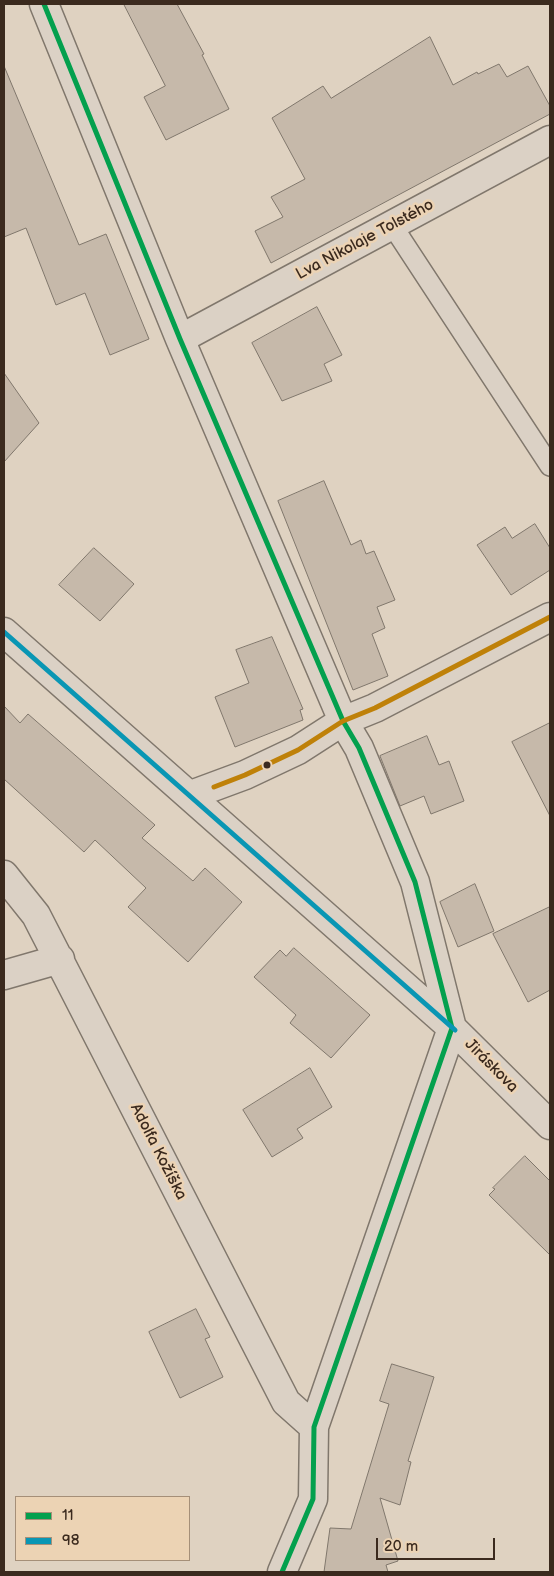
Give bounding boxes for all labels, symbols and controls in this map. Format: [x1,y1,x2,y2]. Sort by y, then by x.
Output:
street label: Lva Nikolaje Tolstého [293,196,437,284]
unlabelled marker [262,760,272,770]
street label: Jiráskova [460,1035,522,1097]
street label: Adolfa Kožíška [126,1101,190,1203]
legend [15,1496,190,1561]
text: 11 [62,1506,74,1525]
scale bar [379,1528,498,1560]
text: 98 [62,1531,79,1550]
text: 20 m [384,1537,418,1556]

